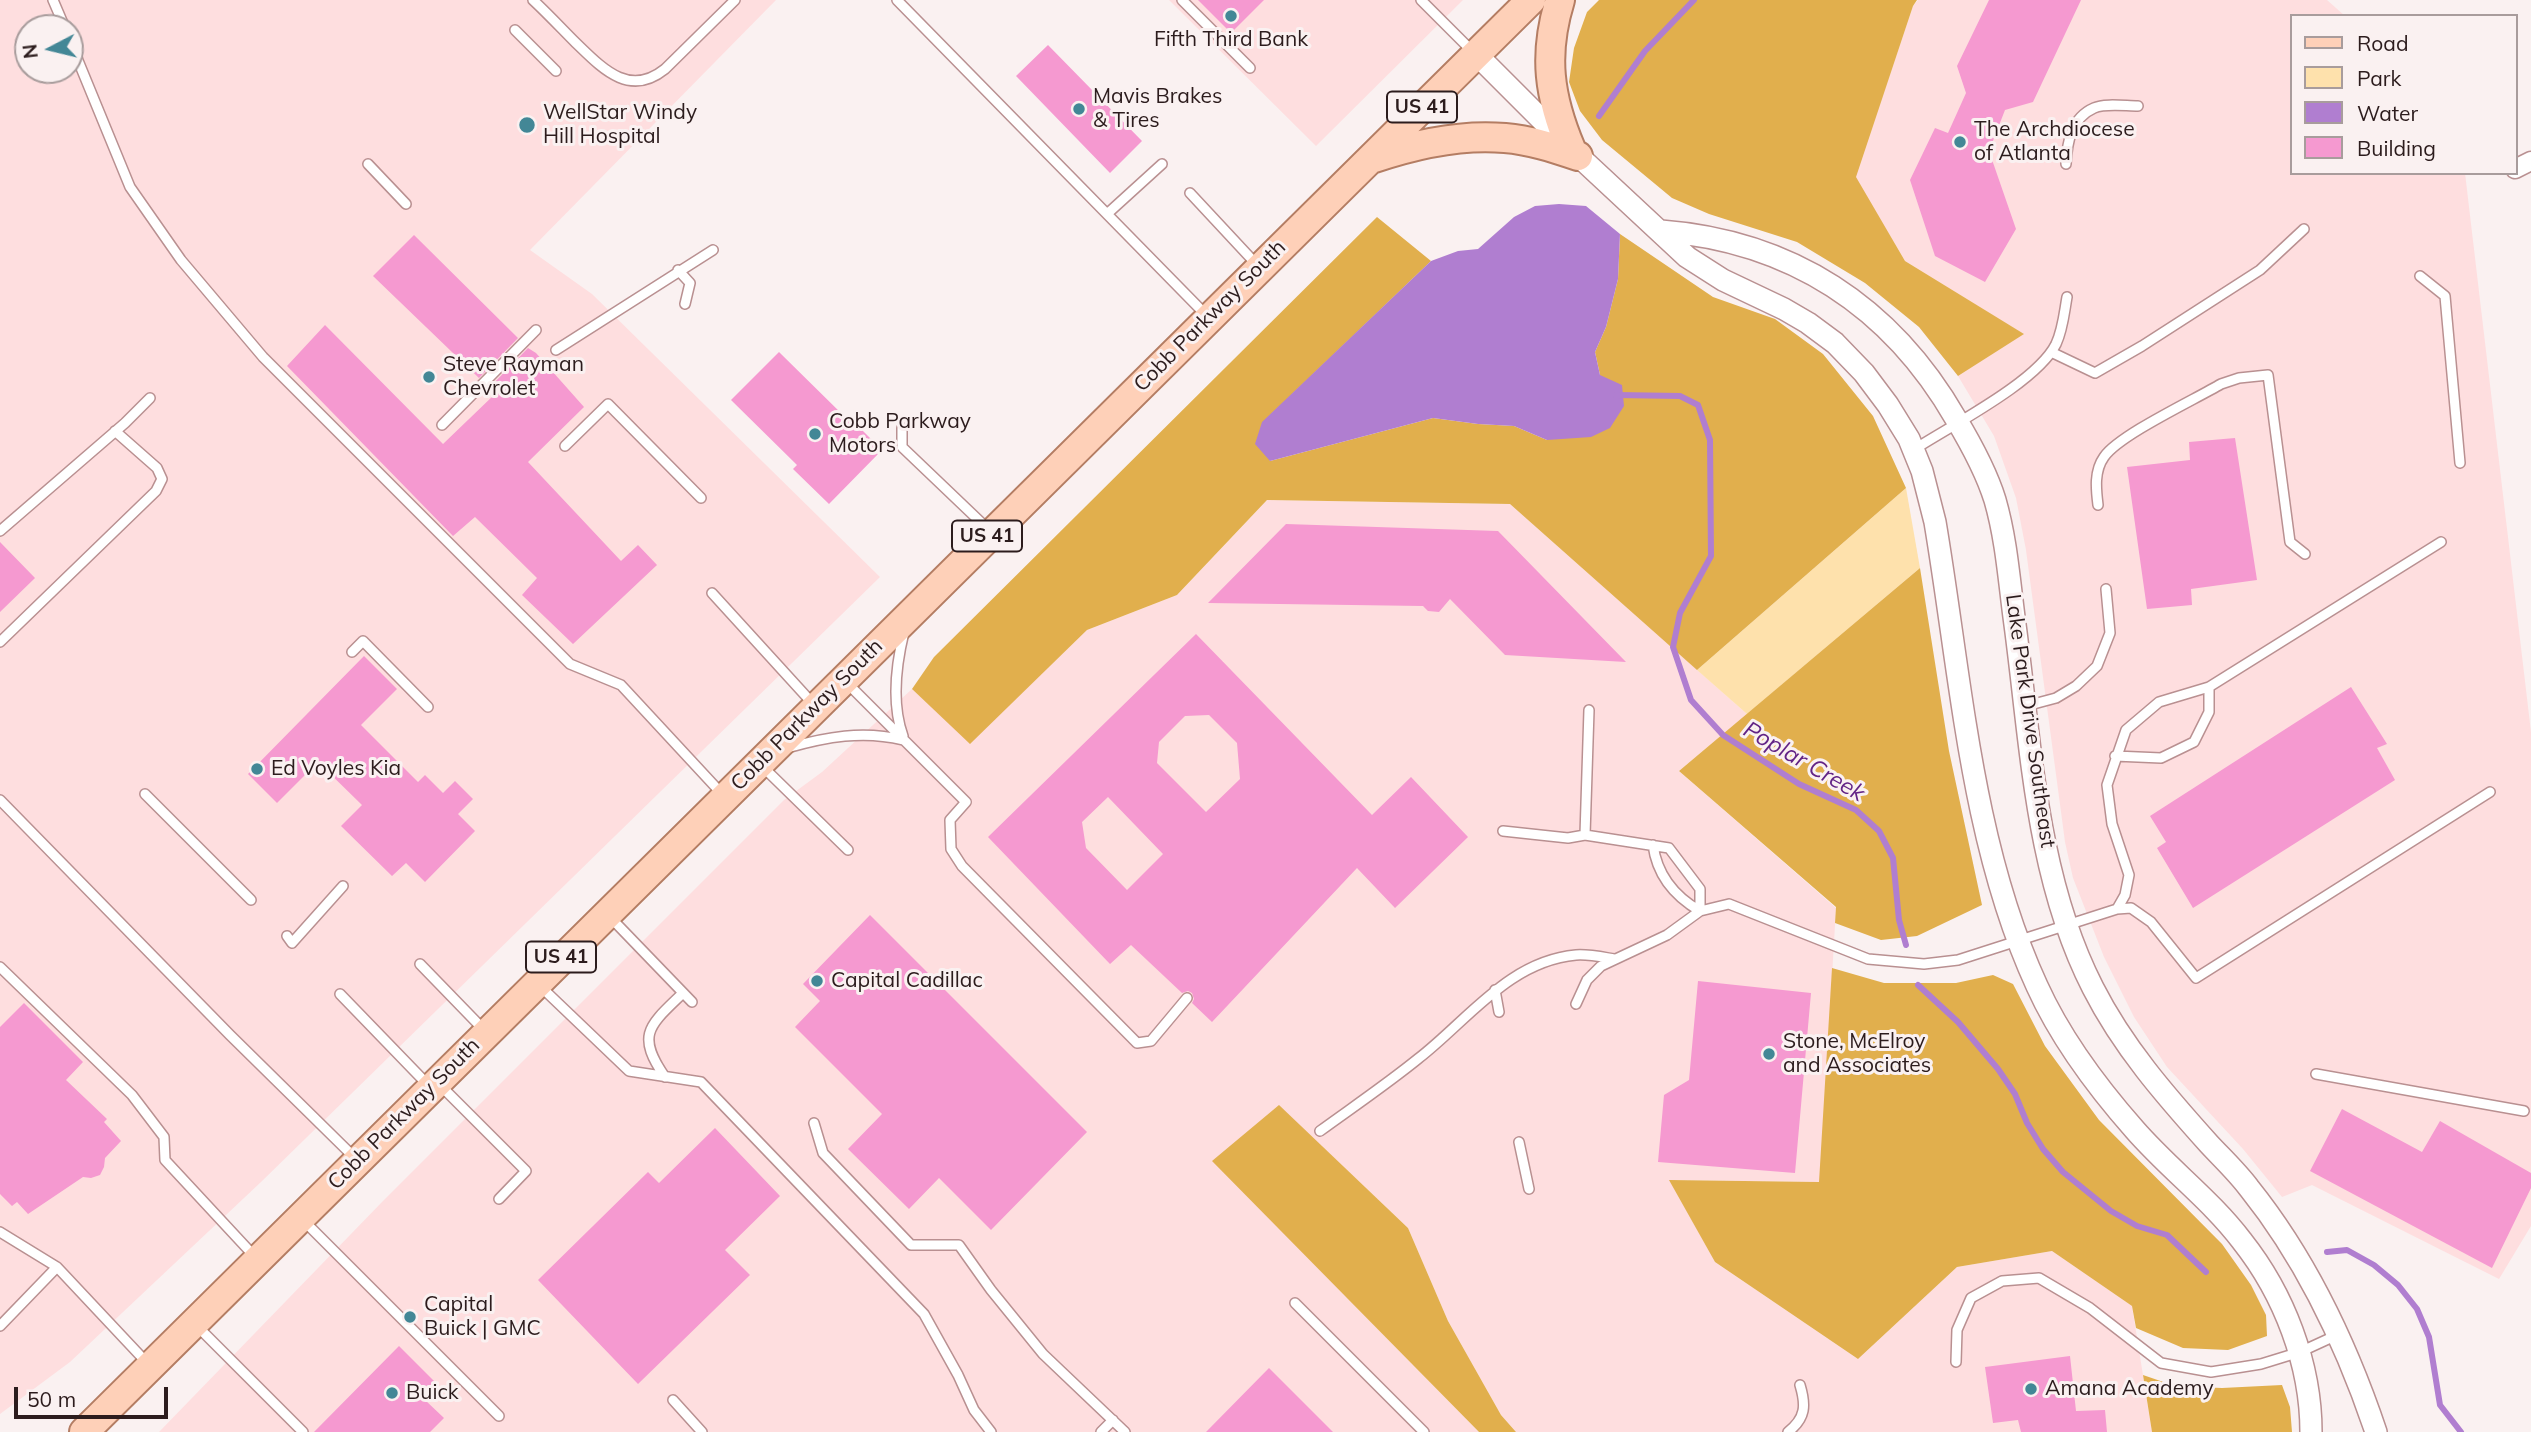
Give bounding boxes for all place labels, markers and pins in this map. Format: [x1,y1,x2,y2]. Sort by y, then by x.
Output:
marker: Fifth Third Bank [1223,8,1239,24]
place label: Fifth Third Bank [1154,27,1308,53]
place label: Mavis Brakes & Tires [1093,84,1222,134]
place label: WellStar Windy Hill Hospital [543,100,697,150]
marker: Mavis Brakes & Tires [1071,101,1087,117]
marker: WellStar Windy Hill Hospital [517,115,537,135]
place label: The Archdiocese of Atlanta [1974,117,2135,167]
marker: The Archdiocese of Atlanta [1952,134,1968,150]
place label: Steve Rayman Chevrolet [443,352,584,402]
marker: Steve Rayman Chevrolet [421,369,437,385]
place label: Cobb Parkway Motors [829,409,971,459]
marker: Cobb Parkway Motors [807,426,823,442]
place label: Ed Voyles Kia [271,756,401,782]
marker: Ed Voyles Kia [249,761,265,777]
place label: Capital Cadillac [831,968,983,994]
marker: Capital Cadillac [809,973,825,989]
place label: Stone, McElroy and Associates [1783,1029,1931,1079]
marker: Stone, McElroy and Associates [1761,1046,1777,1062]
place label: Capital Buick | GMC [424,1292,541,1342]
marker: Capital Buick | GMC [402,1309,418,1325]
place label: Amana Academy [2045,1376,2214,1402]
place label: Buick [406,1380,459,1406]
marker: Amana Academy [2023,1381,2039,1397]
marker: Buick [384,1385,400,1401]

